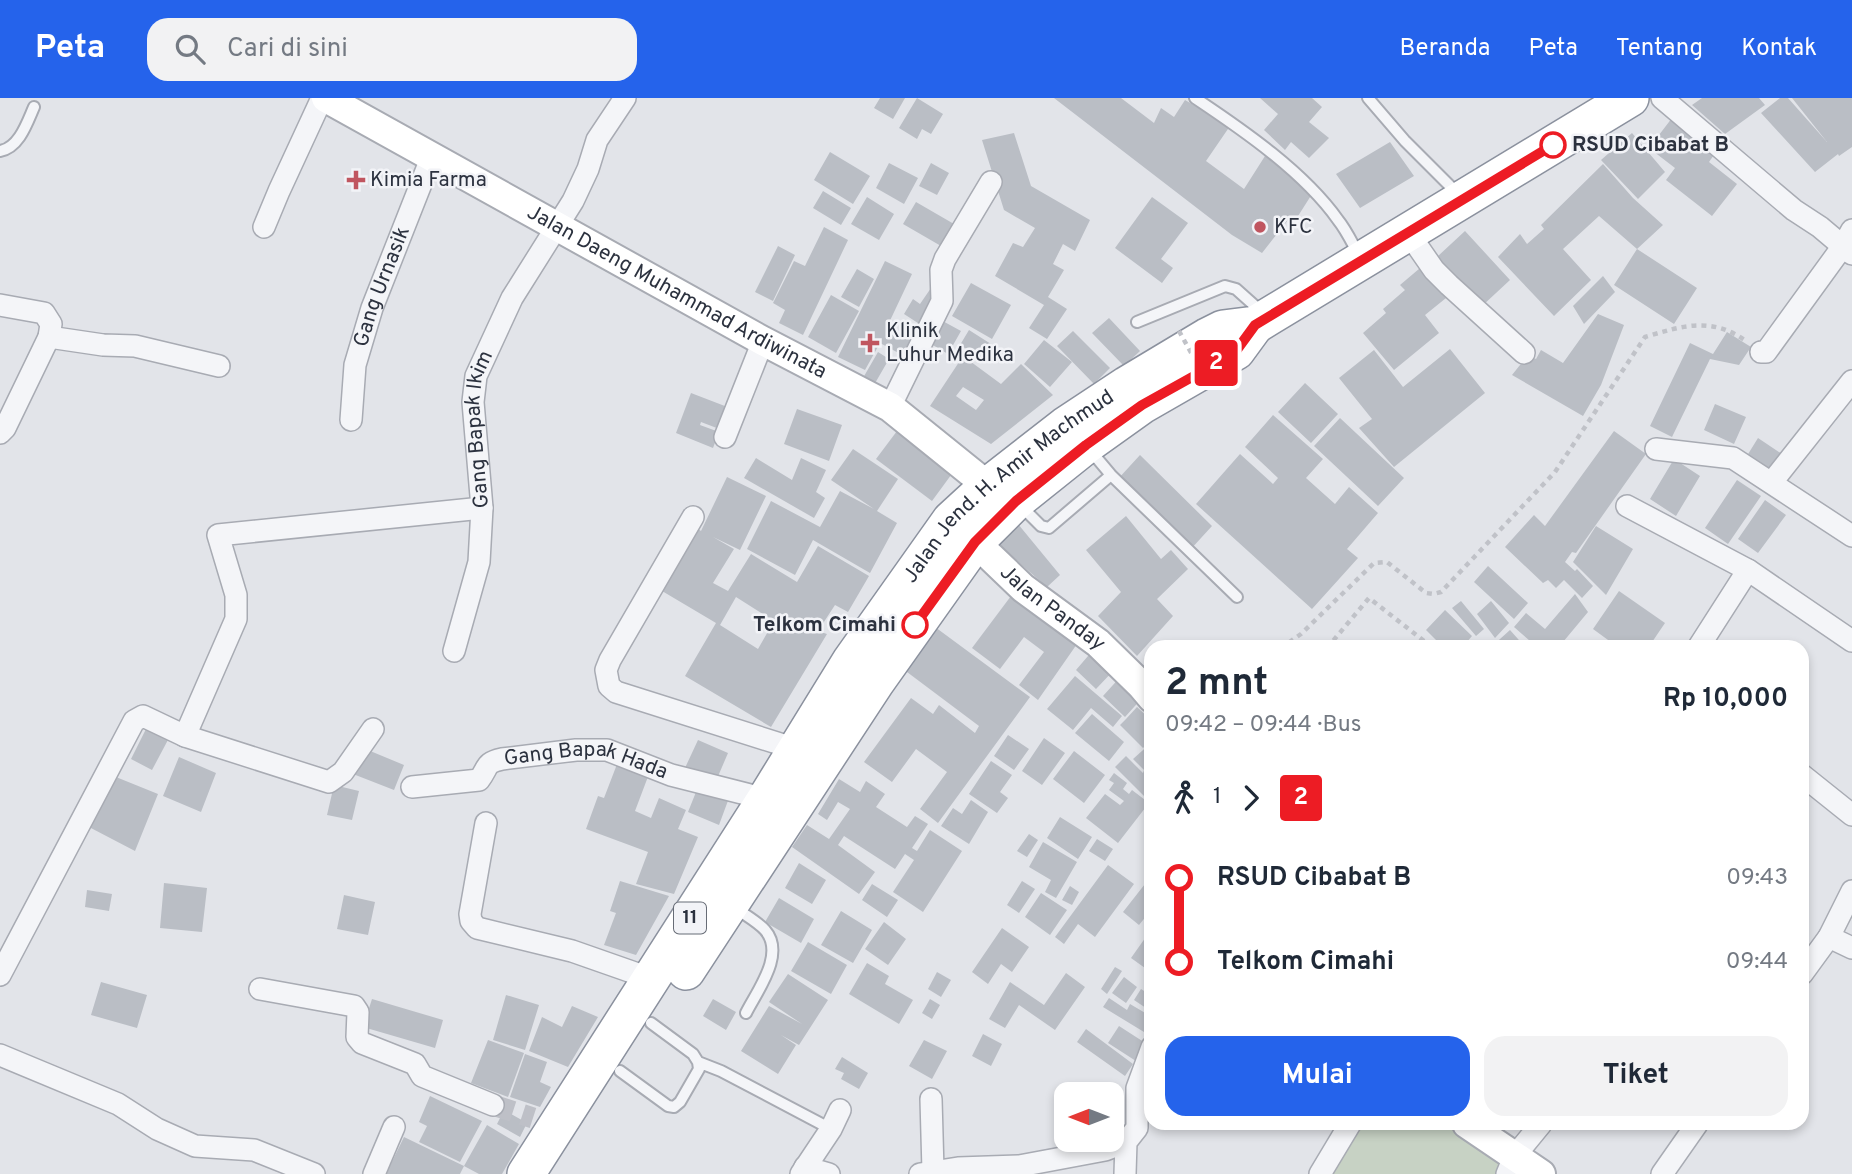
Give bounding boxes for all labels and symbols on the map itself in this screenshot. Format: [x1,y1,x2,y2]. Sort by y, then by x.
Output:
marker: RSUD Cibabat B [1540,132,1566,158]
place label: RSUD Cibabat B [1572,132,1729,159]
place label: Kimia Farma [370,167,487,194]
marker: Kimia Farma [348,172,364,188]
street label: Jalan Daeng Muhammad Ardiwinata [522,199,831,385]
place label: KFC [1274,214,1313,241]
marker: KFC [1252,219,1268,235]
street label: Gang Urnasik [348,222,416,350]
place label: Klinik Luhur Medika [886,318,1014,369]
marker: Klinik Luhur Medika [860,333,880,353]
line badge: 2 [1193,340,1239,386]
street label: Gang Bapak Ikim [459,346,499,509]
street label: Jalan Jend. H. Amir Machmud [897,384,1119,588]
street label: Jalan Panday [994,559,1111,657]
place label: Telkom Cimahi [753,612,896,639]
marker: Telkom Cimahi [902,612,928,638]
street label: Gang Bapak Hada [502,737,672,786]
road number: 11 [674,902,706,933]
north arrow [1054,1082,1124,1152]

